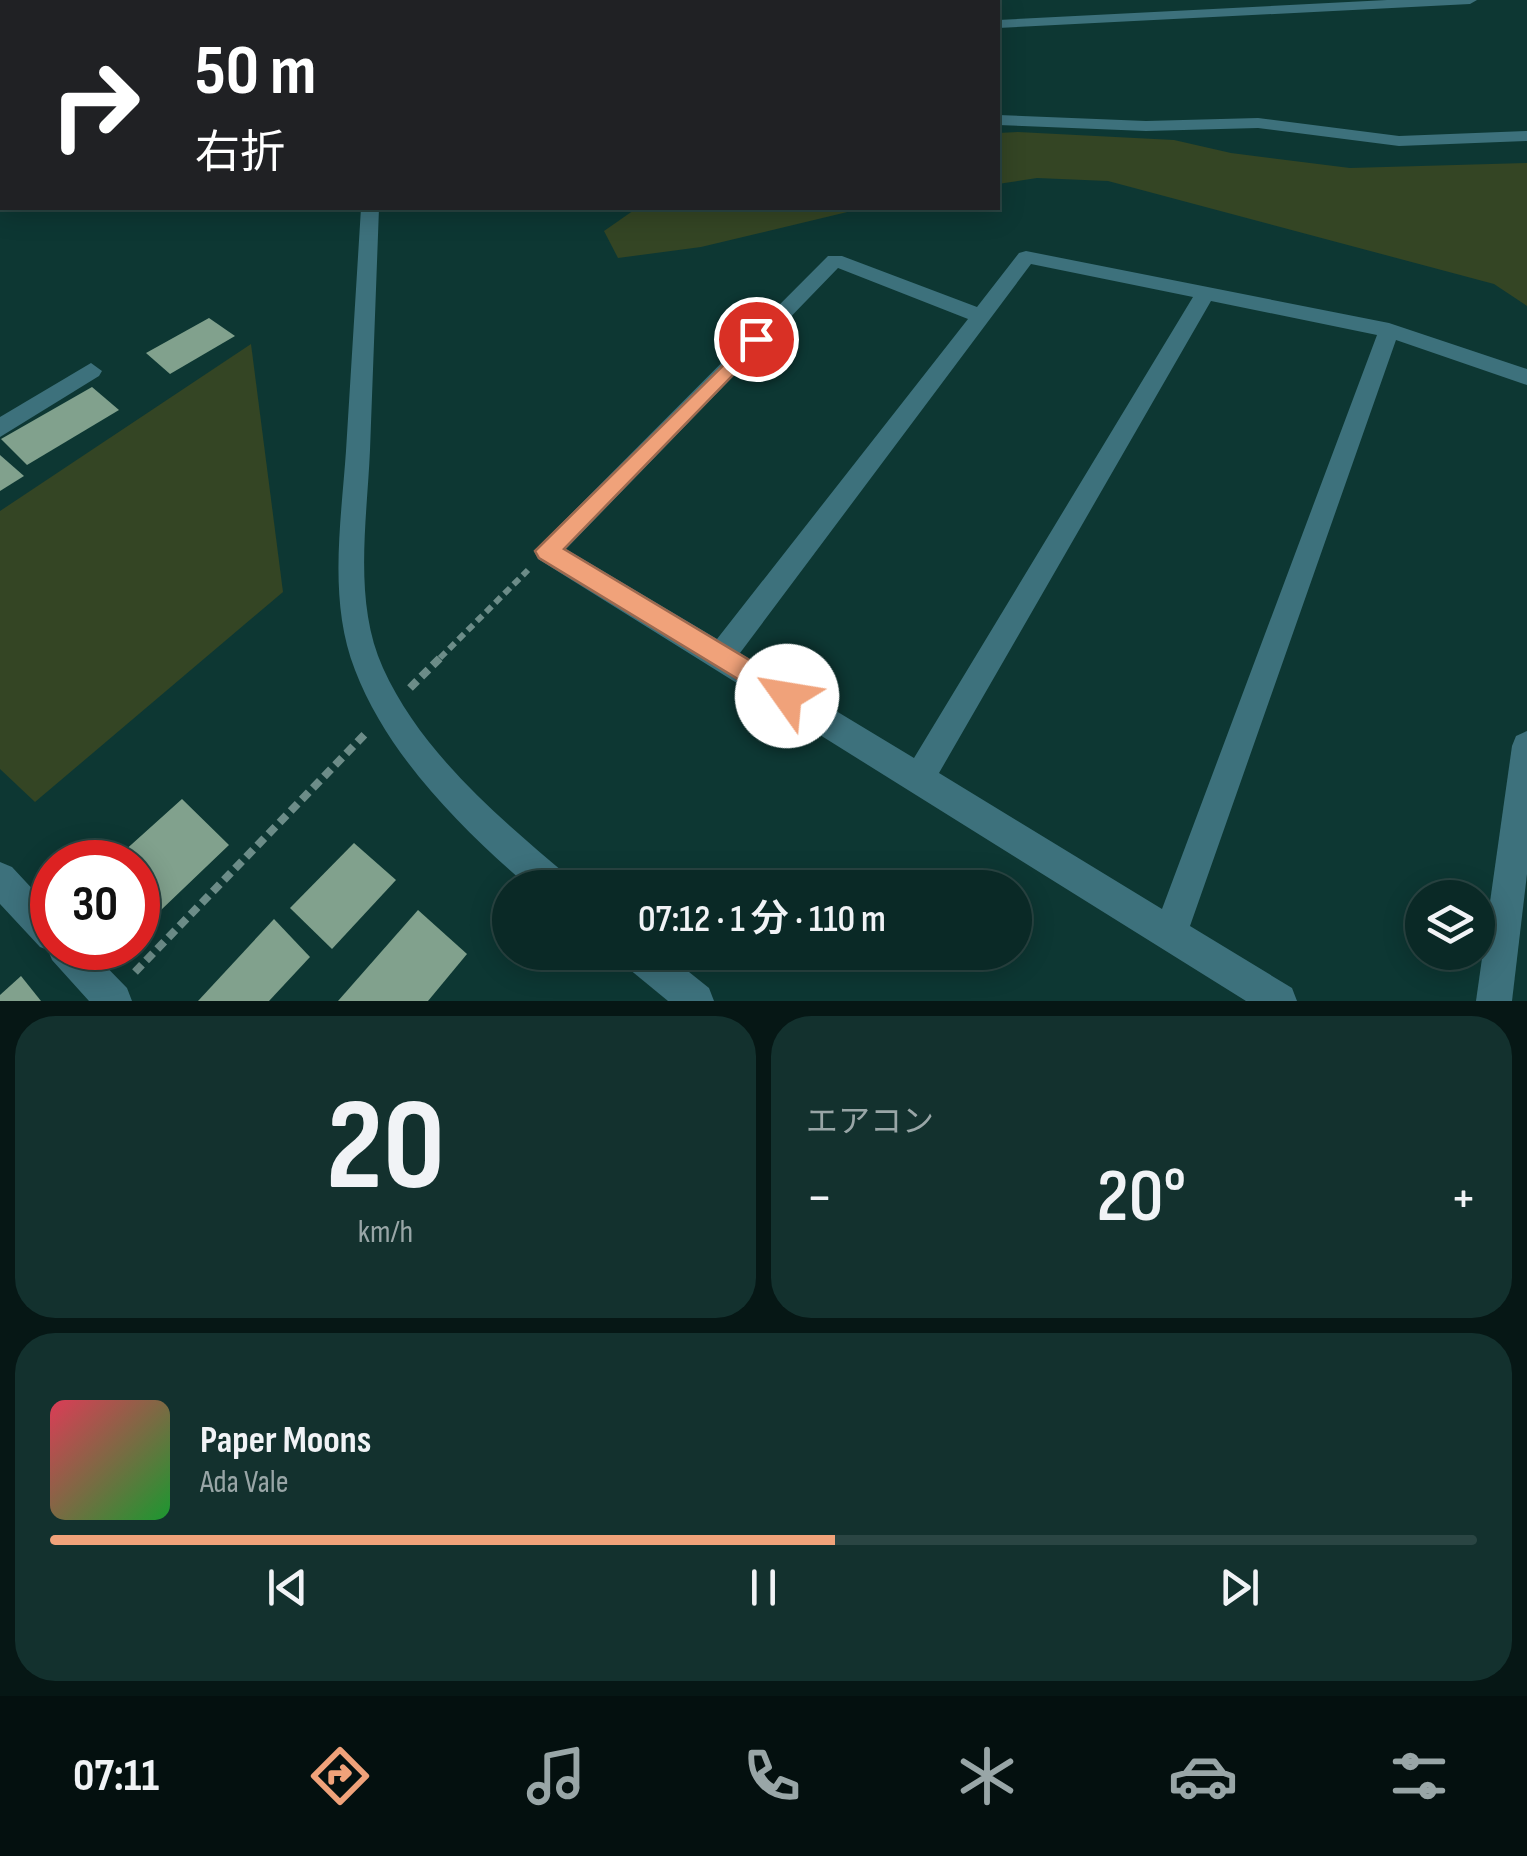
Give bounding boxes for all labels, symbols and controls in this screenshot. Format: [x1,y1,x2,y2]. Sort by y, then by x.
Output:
text: 50 m [195,30,316,114]
icon: right [30,40,160,170]
text: 右折 [195,126,285,181]
pin [714,297,799,382]
icon: arrive [729,312,784,367]
position arrow [735,644,839,748]
speed limit sign: 30 [30,840,160,970]
map controls [1405,880,1495,970]
button: layers [1405,880,1495,970]
text: 07:12 · 1 分 · 110 m [638,897,886,942]
text: 20 [326,1070,445,1226]
text: エアコン [806,1103,934,1142]
text: 20° [1097,1152,1186,1243]
text: − [806,1165,833,1232]
text: + [1450,1165,1477,1232]
text: km/h [358,1213,413,1252]
text: Paper Moons [200,1418,371,1463]
text: Ada Vale [200,1463,289,1502]
icon: previous [260,1560,315,1615]
icon: pause [736,1560,791,1615]
icon: next [1212,1560,1267,1615]
icon: directions [305,1741,375,1811]
icon: music [521,1741,591,1811]
icon: phone [737,1741,807,1811]
icon: climate [952,1741,1022,1811]
icon: car [1168,1741,1238,1811]
icon: filters [1384,1741,1454,1811]
text: 07:11 [73,1749,159,1804]

